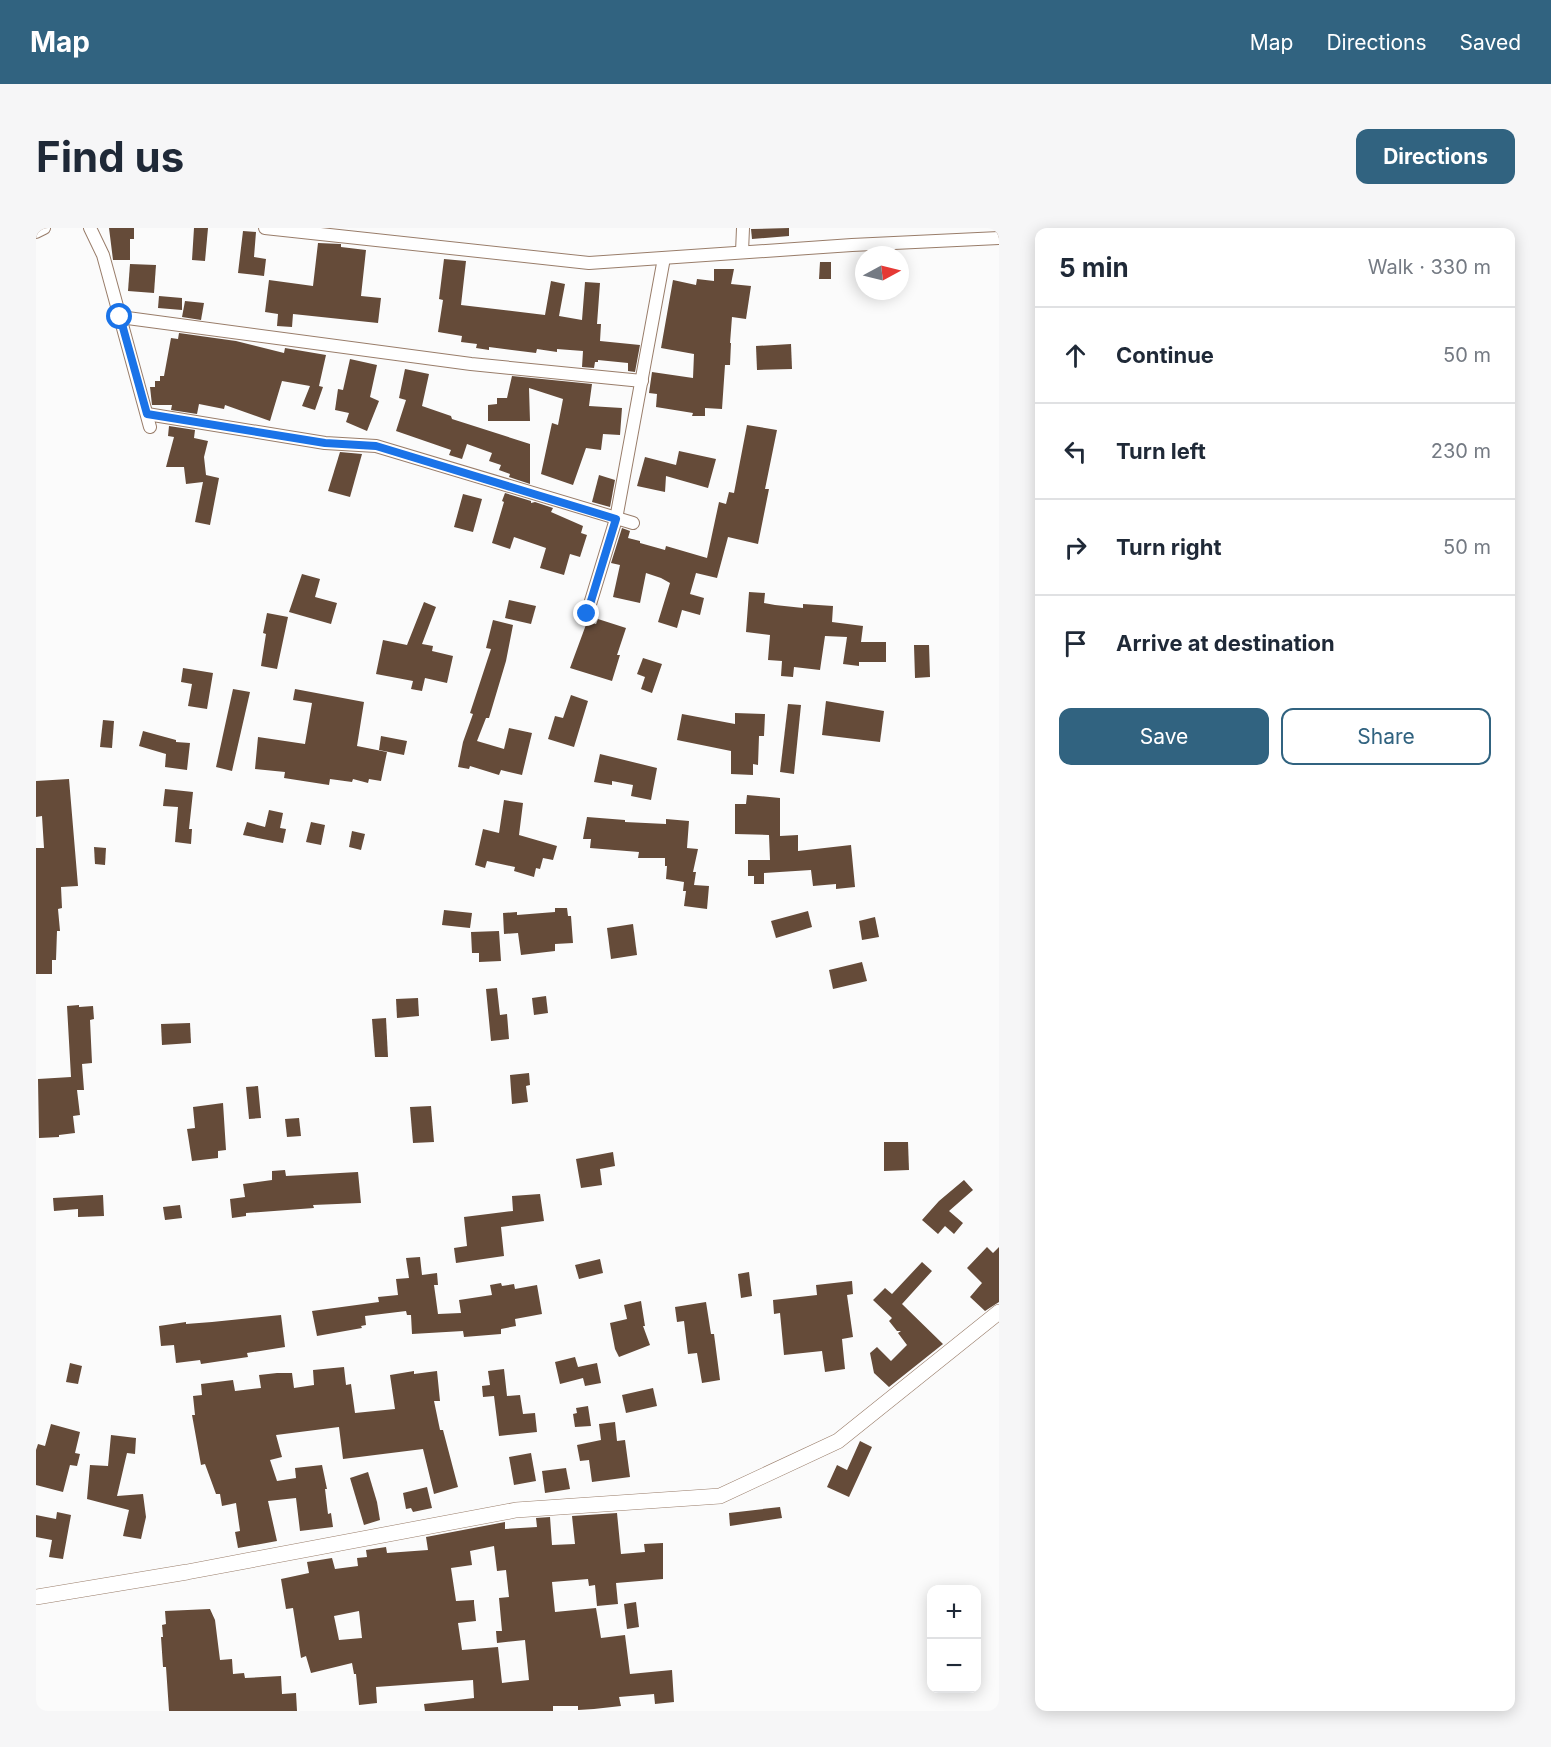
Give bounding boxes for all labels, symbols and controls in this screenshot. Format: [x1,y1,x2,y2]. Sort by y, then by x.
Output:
text: Map [30,25,90,59]
text: Map [1250,30,1293,55]
text: Directions [1326,30,1427,55]
text: Saved [1460,30,1521,55]
button: Directions [1356,129,1515,184]
text: Find us [36,131,184,182]
north arrow [855,246,909,300]
text: 5 min [1059,252,1129,283]
text: Walk · 330 m [1368,255,1491,279]
route start [106,303,132,329]
icon: ahead [1059,339,1092,372]
text: Continue [1116,342,1214,368]
text: 50 m [1443,343,1491,367]
icon: left [1059,435,1092,468]
text: Turn left [1116,438,1206,464]
text: 230 m [1431,439,1491,463]
icon: right [1059,531,1092,564]
text: Turn right [1116,534,1222,560]
text: 50 m [1443,535,1491,559]
route end [573,600,599,626]
icon: arrive [1059,627,1092,660]
text: Arrive at destination [1116,630,1335,656]
button: Save [1059,708,1269,765]
button: Share [1281,708,1491,765]
map controls [927,1585,981,1693]
button: + [927,1585,981,1639]
button: − [927,1639,981,1693]

